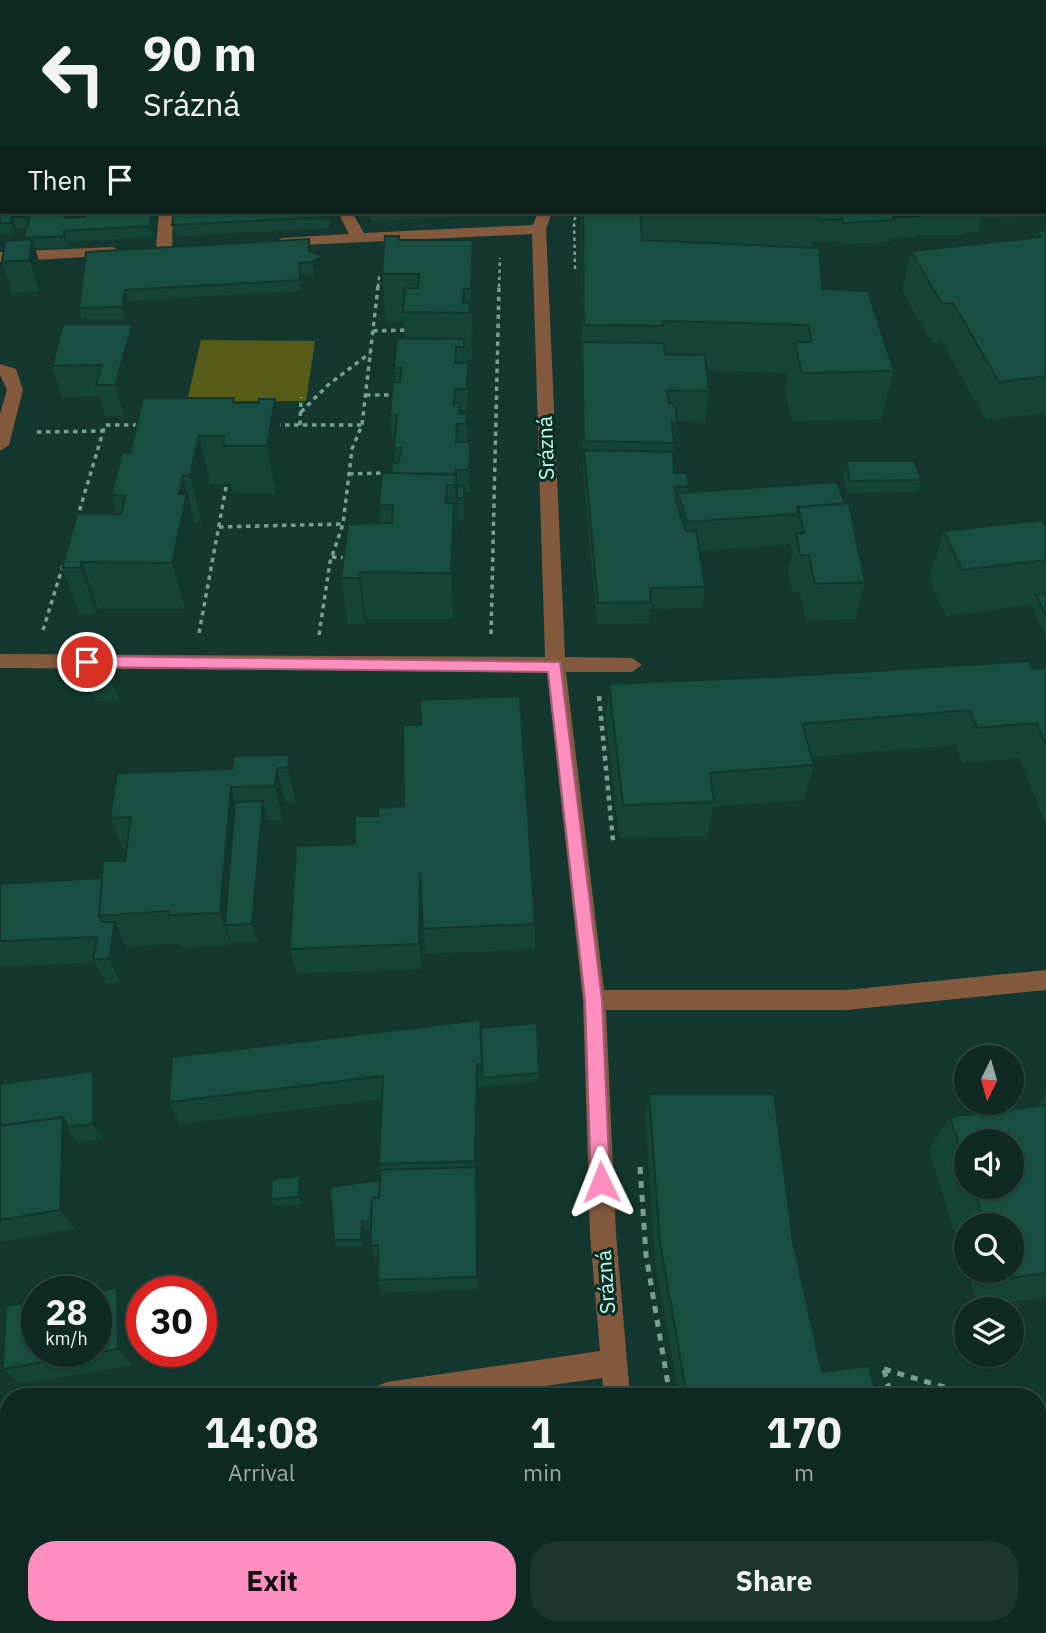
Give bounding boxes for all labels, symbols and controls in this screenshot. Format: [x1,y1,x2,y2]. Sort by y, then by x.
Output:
text: 90 m [143,21,257,84]
icon: left [28,28,119,119]
text: Srázná [143,83,240,125]
icon: arrive [101,161,139,199]
text: Then [28,163,87,197]
street label: Srázná [530,416,560,480]
pin [57,632,117,692]
icon: arrive [68,643,106,681]
north arrow [954,1045,1024,1115]
map controls [954,1045,1024,1367]
button: sound [954,1129,1024,1199]
position arrow [564,1145,638,1219]
button: search [954,1213,1024,1283]
street label: Srázná [589,1249,621,1315]
speed limit sign: 30 [126,1276,217,1367]
text: 28 [45,1289,88,1335]
button: layers [954,1297,1024,1367]
text: km/h [45,1327,88,1350]
text: 14:08 [204,1405,319,1460]
text: 1 [530,1405,555,1460]
text: 170 [766,1405,842,1460]
text: Arrival [228,1457,295,1487]
text: min [523,1457,562,1487]
text: m [794,1457,814,1487]
button: Exit [28,1541,516,1621]
button: Share [530,1541,1018,1621]

